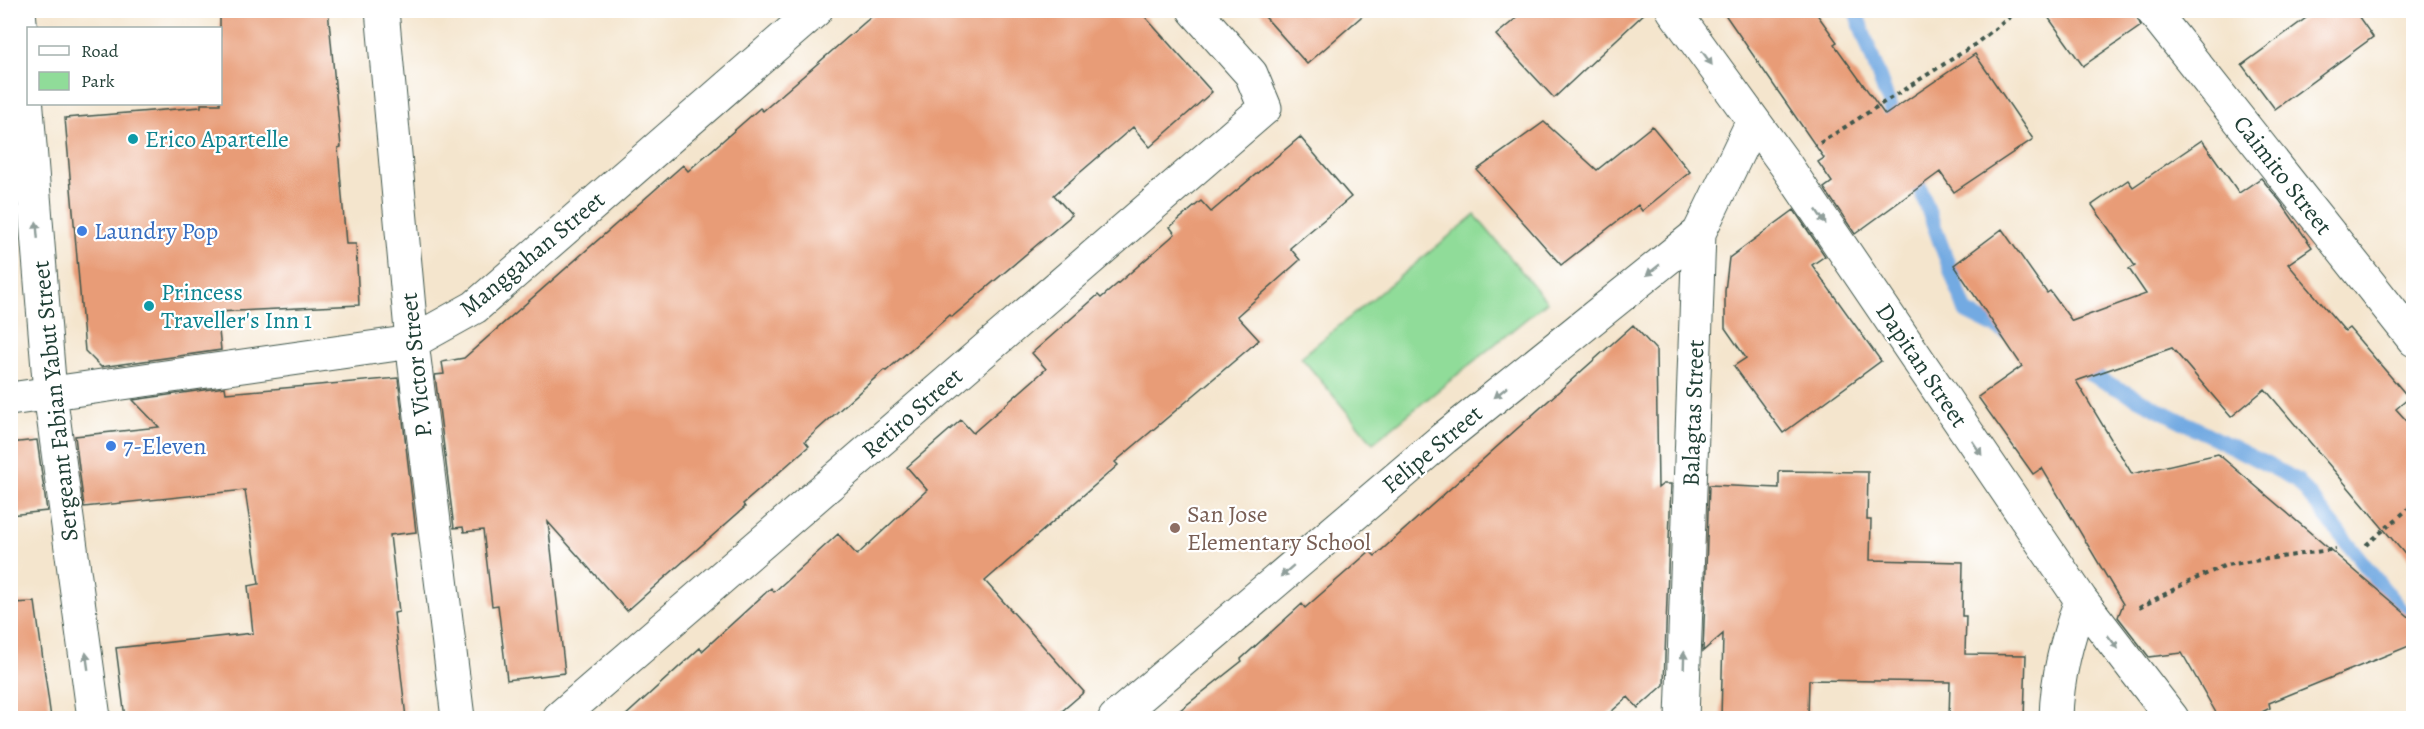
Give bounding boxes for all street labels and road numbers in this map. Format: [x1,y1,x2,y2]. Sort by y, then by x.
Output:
street label: Caimito Street [2226,109,2340,241]
street label: Manggahan Street [453,184,611,324]
street label: Sergeant Fabian Yabut Street [24,259,86,543]
street label: P. Victor Street [392,291,439,439]
street label: Dapitan Street [1869,297,1975,434]
street label: Balagtas Street [1674,339,1712,487]
street label: Retiro Street [855,360,969,466]
street label: Felipe Street [1375,398,1489,500]

